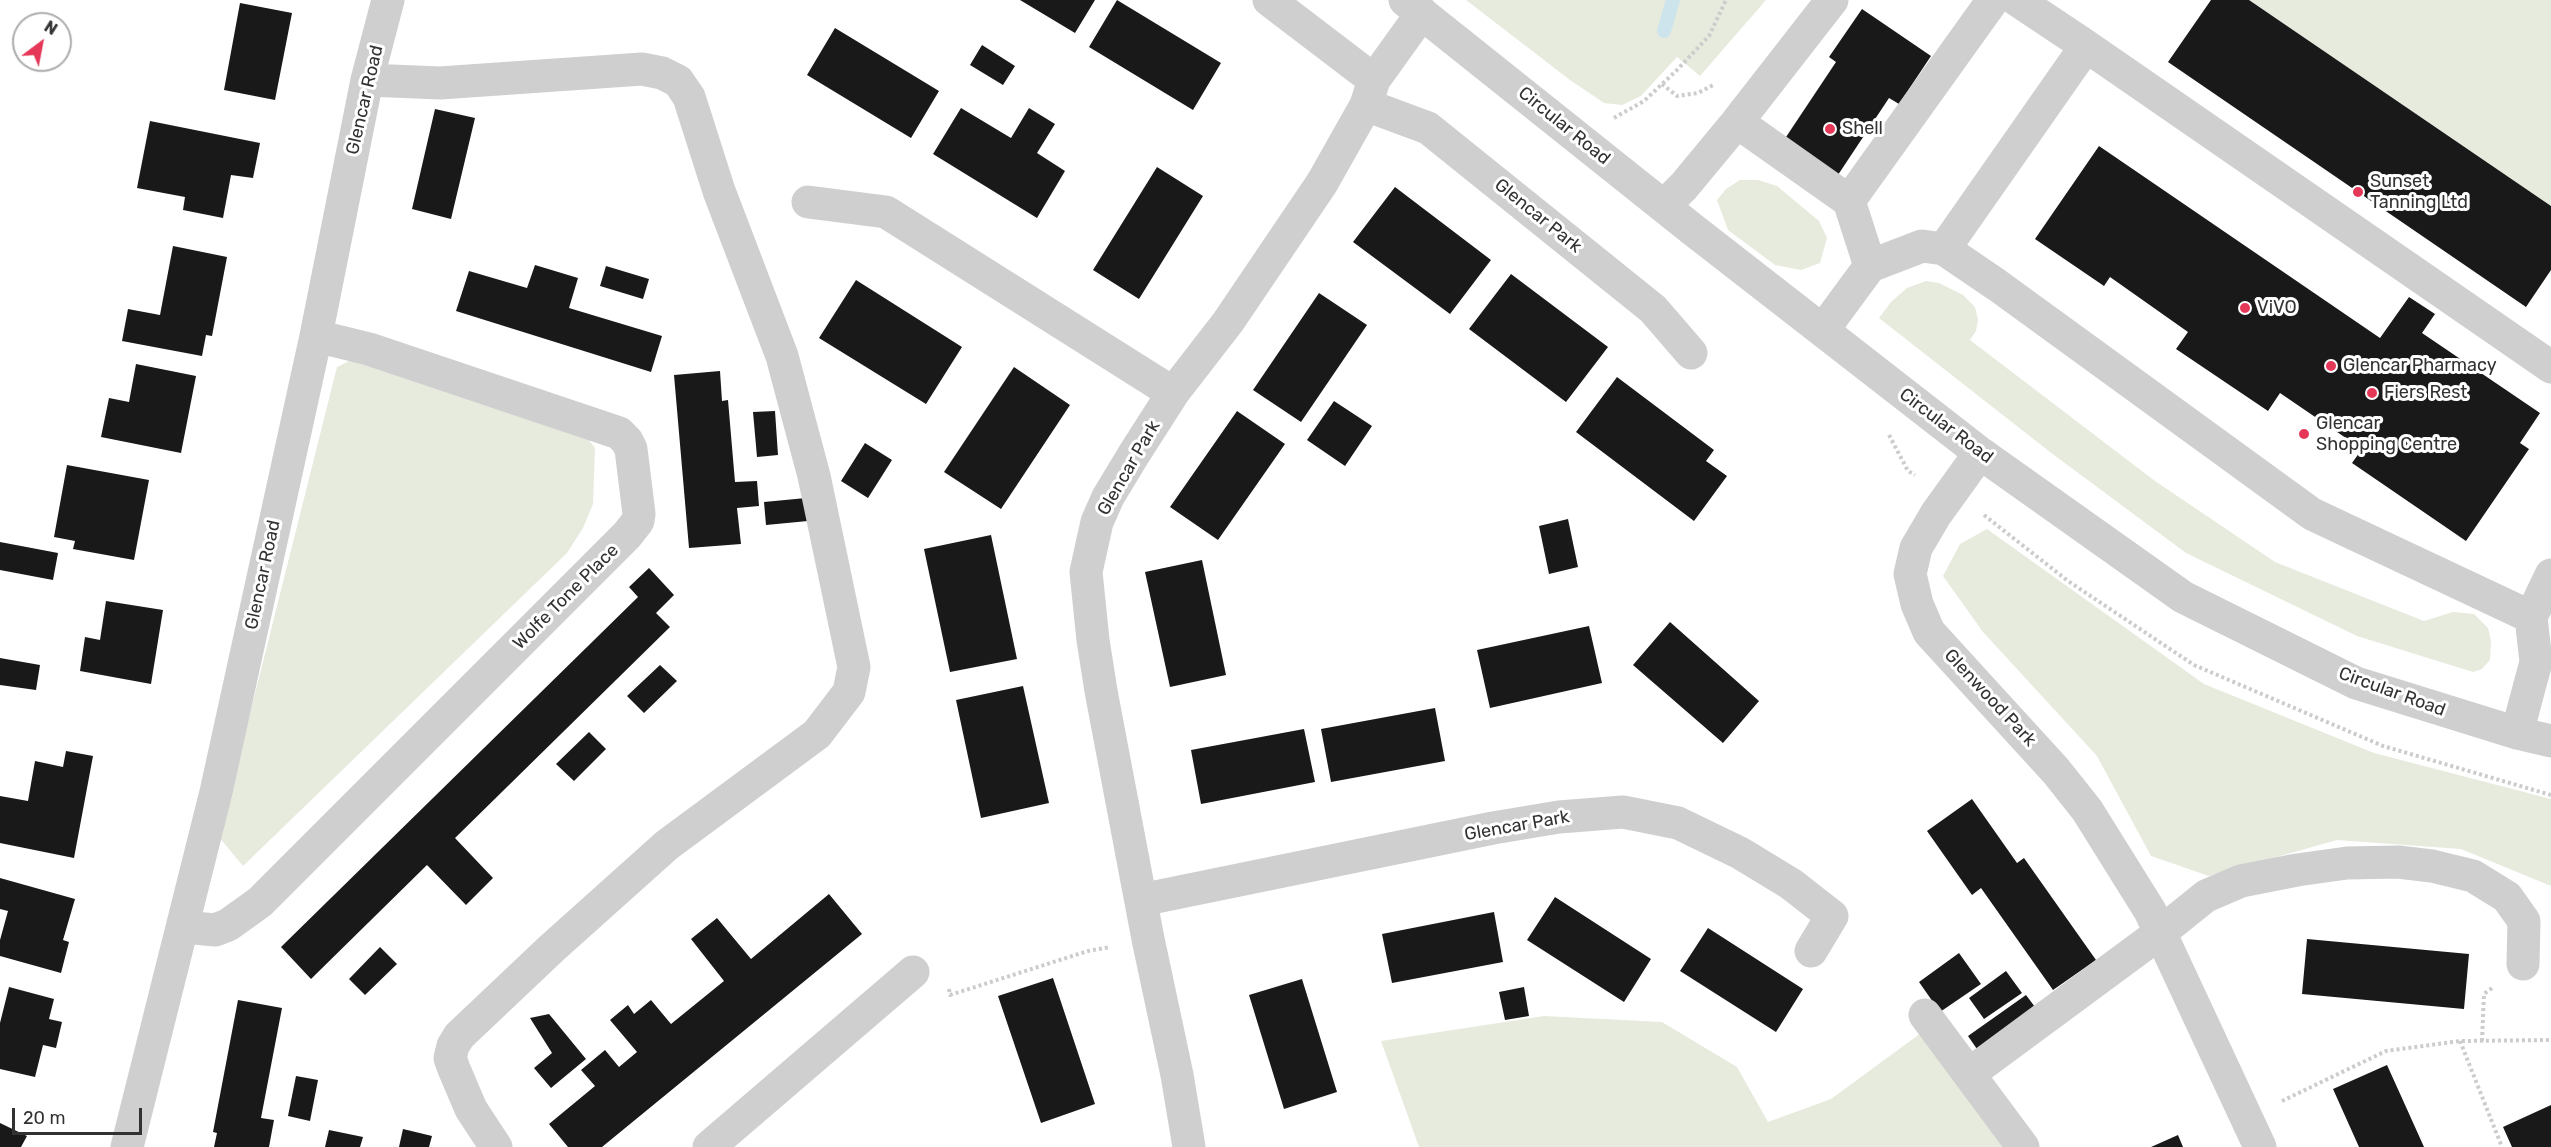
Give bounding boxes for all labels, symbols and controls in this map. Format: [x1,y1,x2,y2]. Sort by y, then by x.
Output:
north arrow [12,12,72,72]
text: N [41,17,61,39]
street label: Glencar Road [342,43,388,157]
street label: Circular Road [1514,82,1614,170]
place label: Shell [1842,118,1883,140]
marker: Shell [1823,122,1837,136]
place label: Sunset Tanning Ltd [2370,171,2468,213]
street label: Glencar Park [1490,174,1586,258]
marker: Sunset Tanning Ltd [2351,185,2365,199]
place label: ViVO [2257,297,2297,319]
marker: ViVO [2238,301,2252,315]
place label: Glencar Pharmacy [2343,355,2497,377]
marker: Glencar Pharmacy [2324,359,2338,373]
place label: Fiers Rest [2384,382,2467,404]
street label: Circular Road [1895,384,1997,468]
marker: Fiers Rest [2365,386,2379,400]
place label: Glencar Shopping Centre [2316,413,2457,456]
street label: Glencar Park [1093,417,1165,519]
marker: Glencar Shopping Centre [2297,427,2311,441]
street label: Glencar Road [241,518,285,632]
street label: Wolfe Tone Place [509,540,623,654]
street label: Glenwood Park [1940,645,2040,751]
street label: Circular Road [2336,663,2448,721]
street label: Glencar Park [1463,806,1571,846]
scale bar [15,1096,146,1134]
text: 20 m [23,1107,65,1129]

